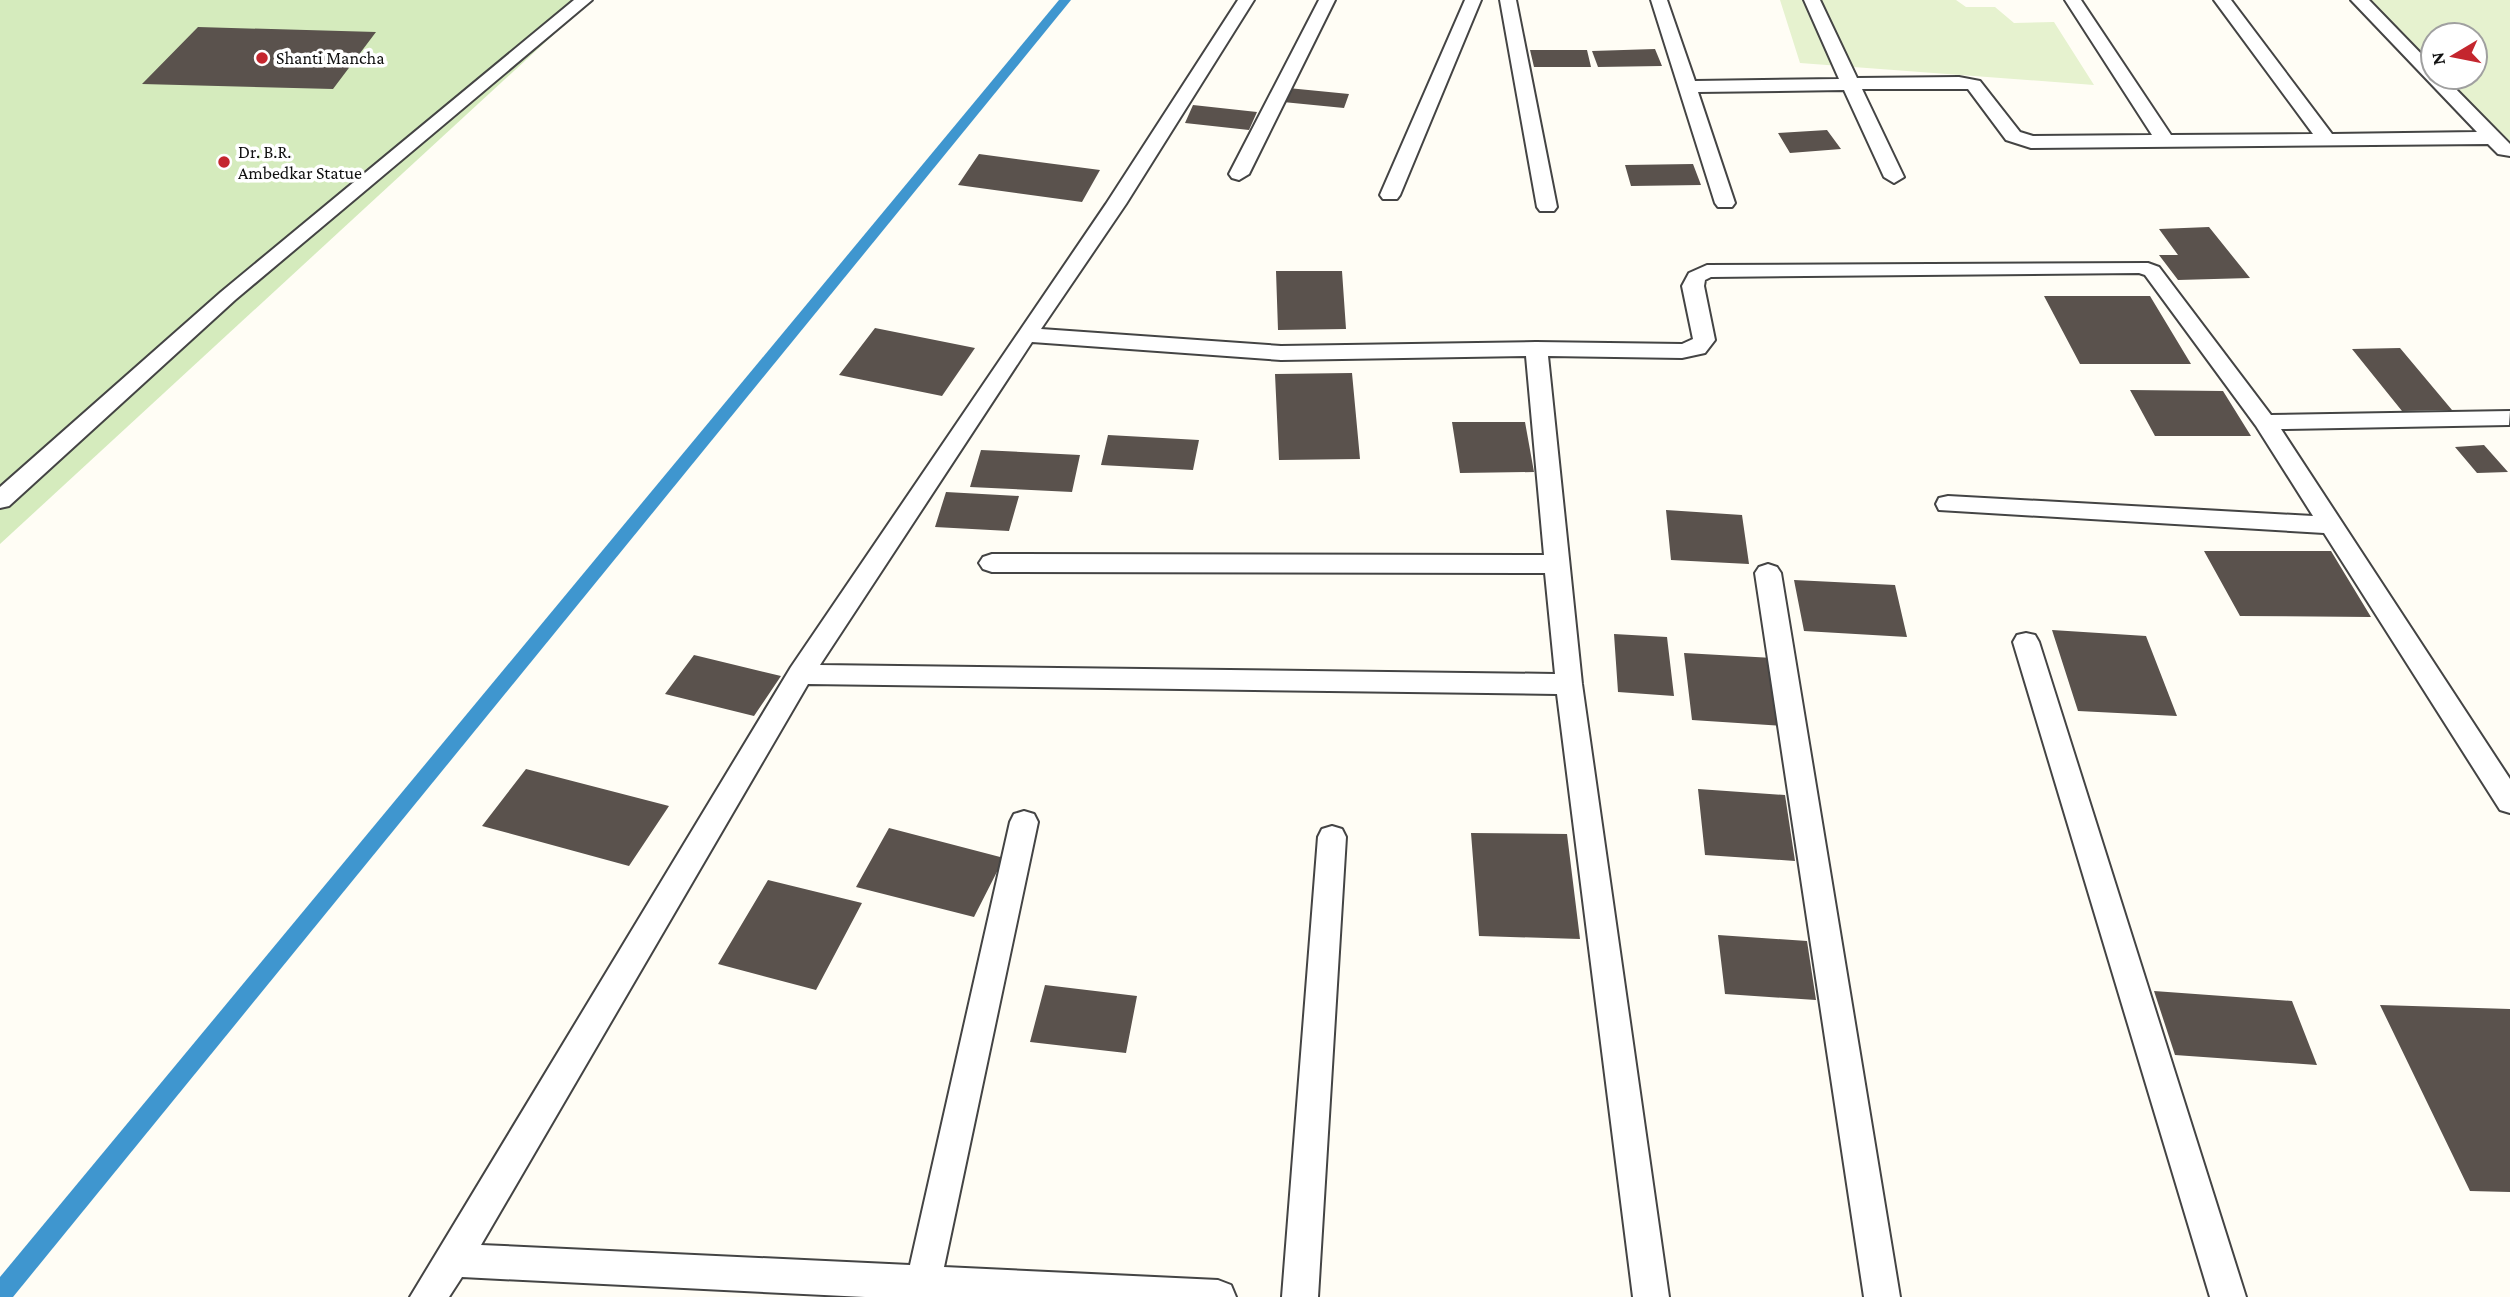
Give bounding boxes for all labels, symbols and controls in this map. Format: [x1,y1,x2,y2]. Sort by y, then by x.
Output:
north arrow [2419,21,2489,91]
place label: Shanti Mancha [276,48,384,68]
marker: Shanti Mancha [254,50,270,66]
text: N [2426,51,2449,67]
place label: Dr. B.R. Ambedkar Statue [238,142,362,183]
marker: Dr. B.R. Ambedkar Statue [216,154,232,170]

